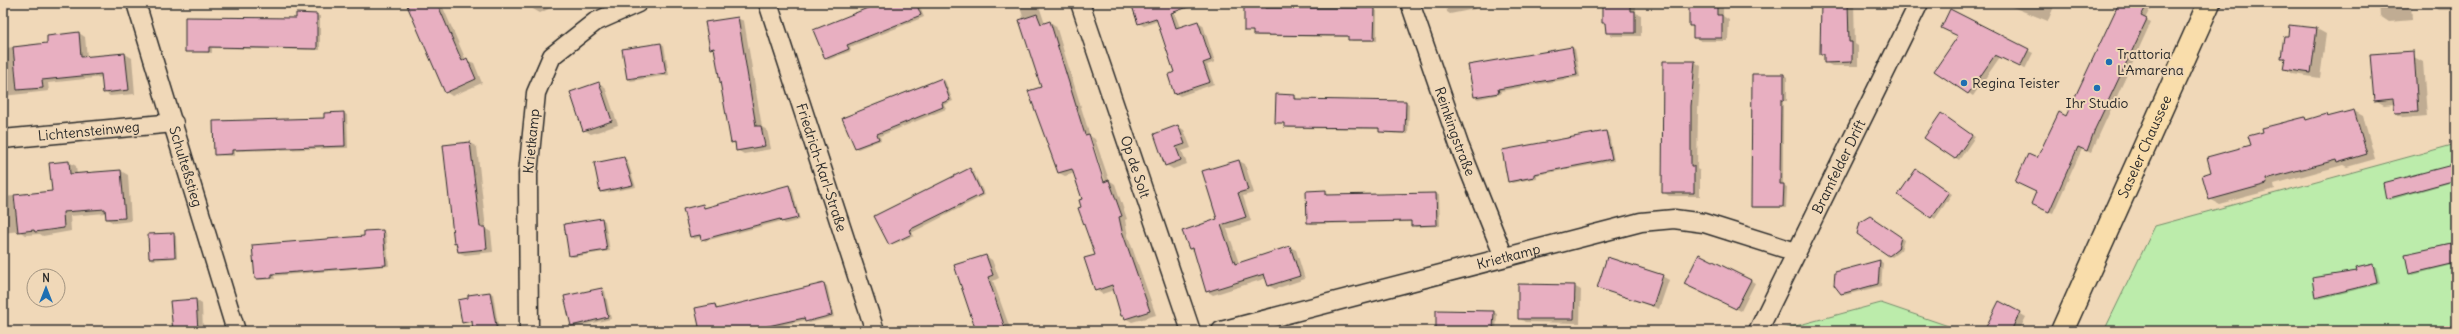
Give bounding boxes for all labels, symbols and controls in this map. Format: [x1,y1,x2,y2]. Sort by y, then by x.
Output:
place label: Trattoria L'Amarena [2117,45,2184,79]
marker: Trattoria L'Amarena [2104,57,2114,67]
place label: Regina Teister [1972,74,2060,92]
marker: Regina Teister [1959,78,1969,88]
marker: Ihr Studio [2092,83,2102,93]
street label: Reinkingstraße [1431,84,1479,179]
street label: Saseler Chaussee [2114,92,2175,201]
place label: Ihr Studio [2066,94,2129,112]
street label: Friedrich-Karl-Straße [792,101,851,234]
street label: Krietkamp [519,108,543,174]
street label: Bramfelder Drift [1808,116,1869,217]
street label: Lichtensteinweg [37,117,140,145]
street label: Schulteßstieg [165,124,207,209]
street label: Op de Solt [1117,133,1154,201]
street label: Krietkamp [1475,240,1542,273]
north arrow [26,268,66,308]
text: N [42,271,50,285]

